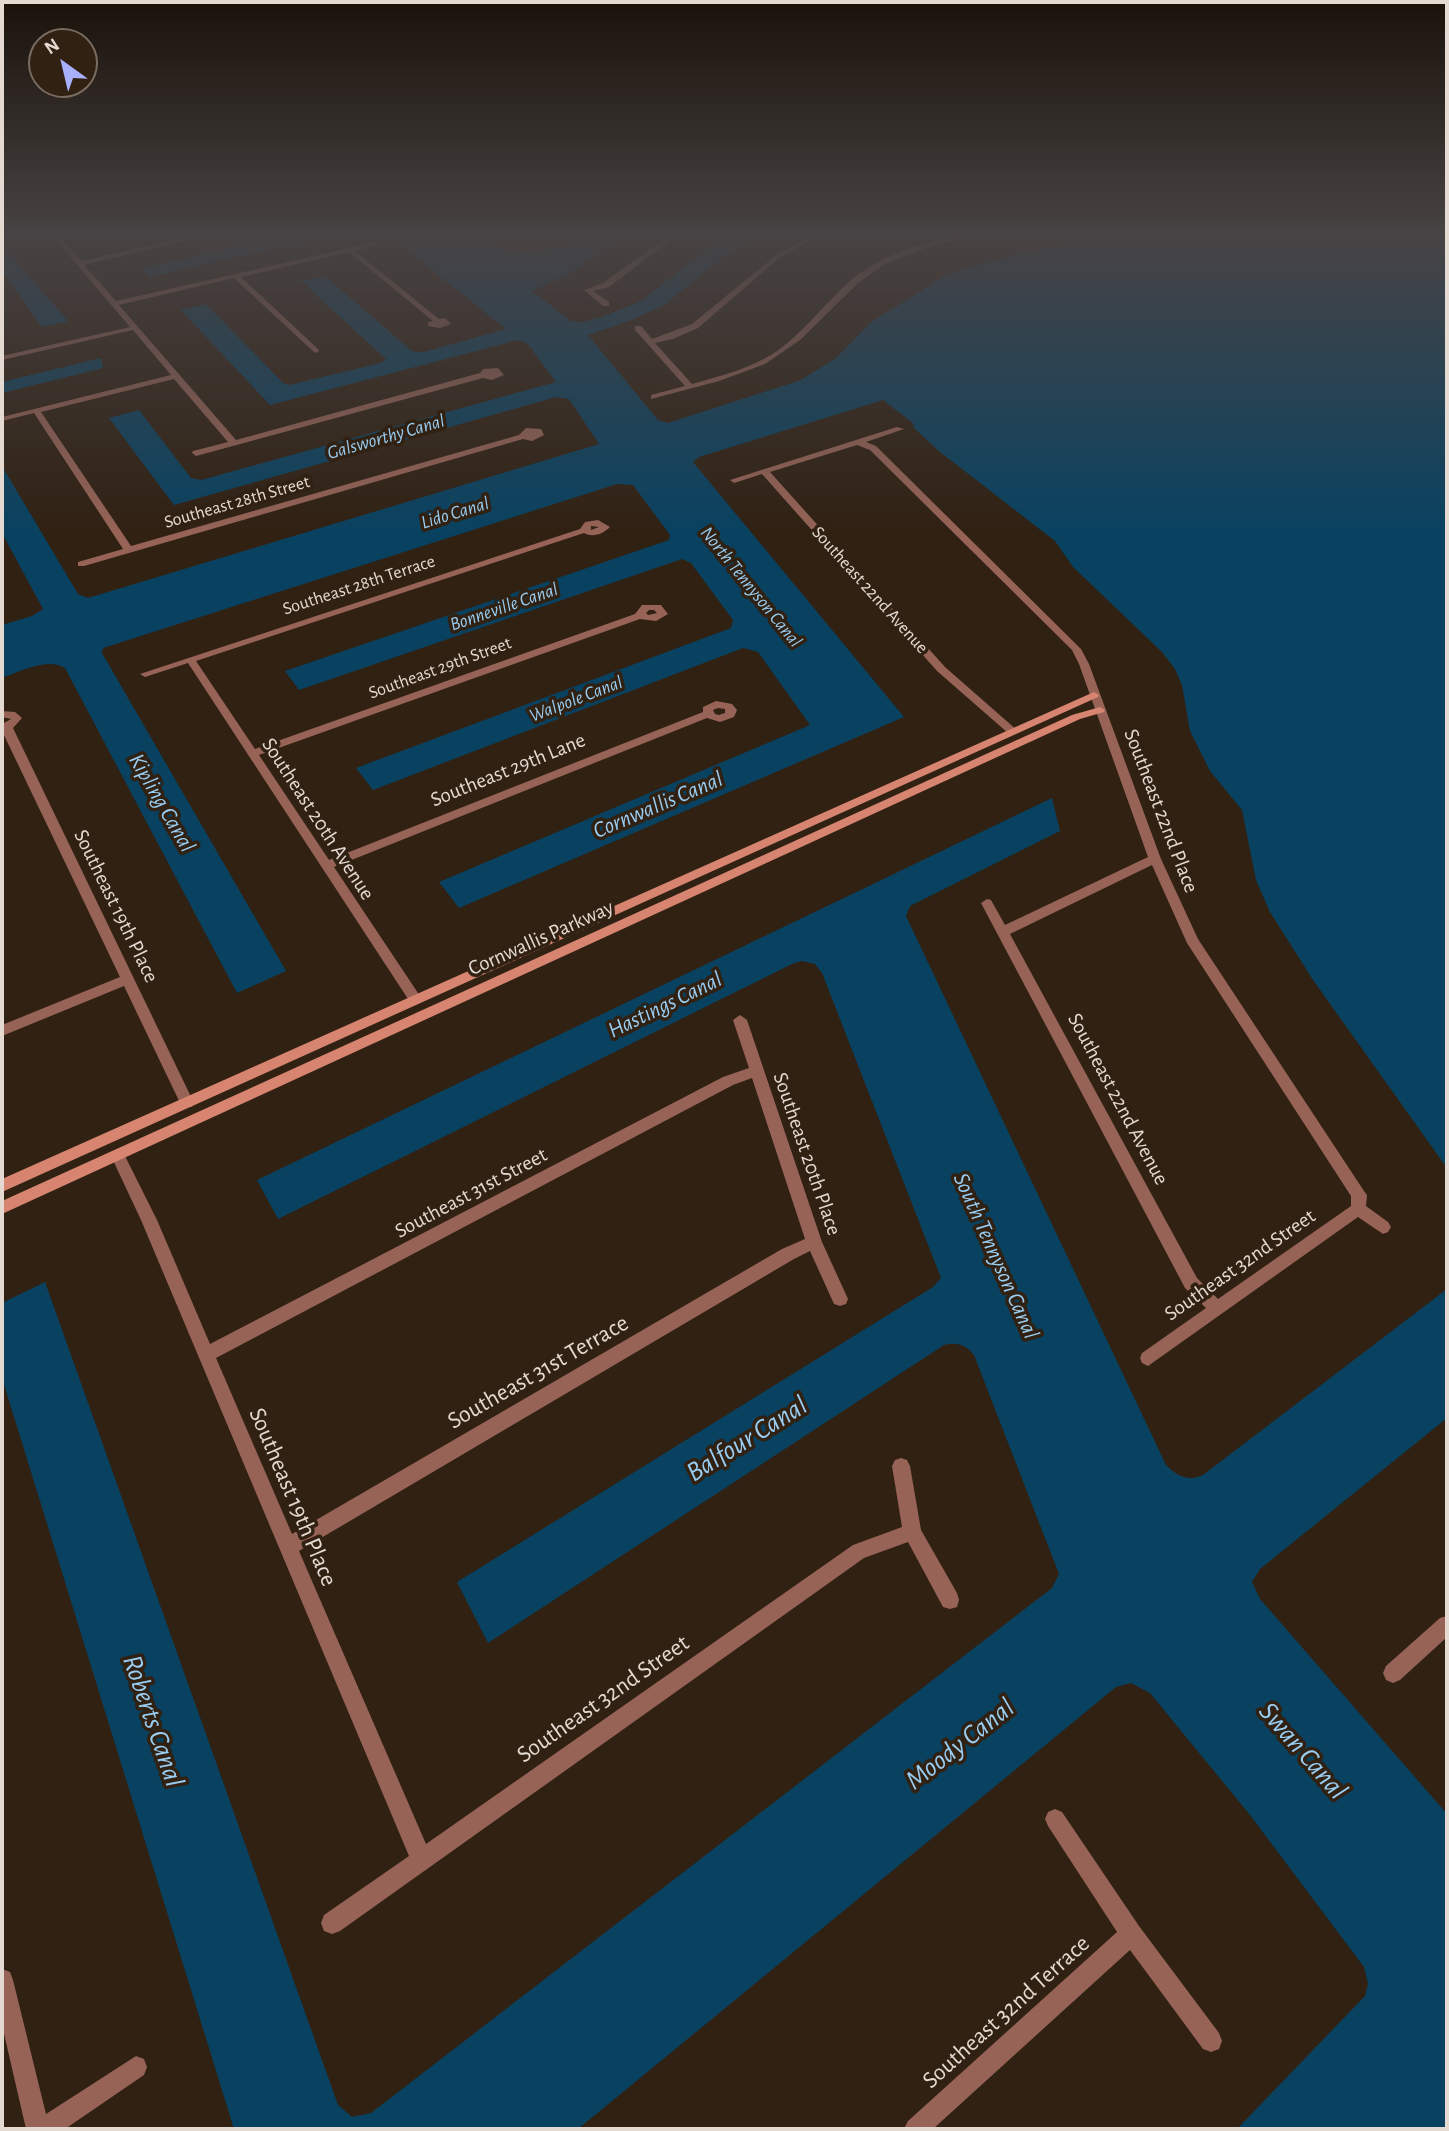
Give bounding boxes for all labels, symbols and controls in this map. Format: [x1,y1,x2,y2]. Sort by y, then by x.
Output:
north arrow [28,28,98,98]
text: N [41,35,63,58]
water label: Galsworthy Canal [325,409,447,465]
street label: Southeast 28th Street [162,471,312,533]
water label: Lido Canal [418,492,492,534]
water label: North Tennyson Canal [695,522,807,652]
street label: Southeast 22nd Avenue [807,522,933,658]
street label: Southeast 28th Terrace [280,550,438,620]
water label: Bonneville Canal [447,578,561,636]
street label: Southeast 29th Street [366,632,514,704]
water label: Walpole Canal [526,671,626,727]
street label: Southeast 22nd Place [1118,726,1204,896]
street label: Southeast 29th Lane [427,727,589,813]
street label: Southeast 20th Avenue [256,733,380,905]
water label: Kipling Canal [123,749,201,857]
water label: Cornwallis Canal [589,765,727,845]
street label: Southeast 19th Place [68,825,164,987]
street label: Cornwallis Parkway [464,895,618,981]
water label: Hastings Canal [603,965,727,1045]
street label: Southeast 22nd Avenue [1062,1009,1174,1189]
street label: Southeast 20th Place [767,1069,847,1239]
street label: Southeast 31st Street [391,1142,551,1244]
water label: South Tennyson Canal [947,1169,1045,1343]
street label: Southeast 32nd Street [1160,1204,1320,1326]
street label: Southeast 31st Terrace [442,1308,634,1436]
water label: Balfour Canal [680,1389,814,1489]
street label: Southeast 19th Place [242,1403,344,1591]
street label: Southeast 32nd Street [511,1629,695,1769]
water label: Roberts Canal [115,1650,191,1792]
water label: Moody Canal [899,1691,1021,1797]
water label: Swan Canal [1252,1695,1354,1807]
street label: Southeast 32nd Terrace [916,1929,1096,2095]

